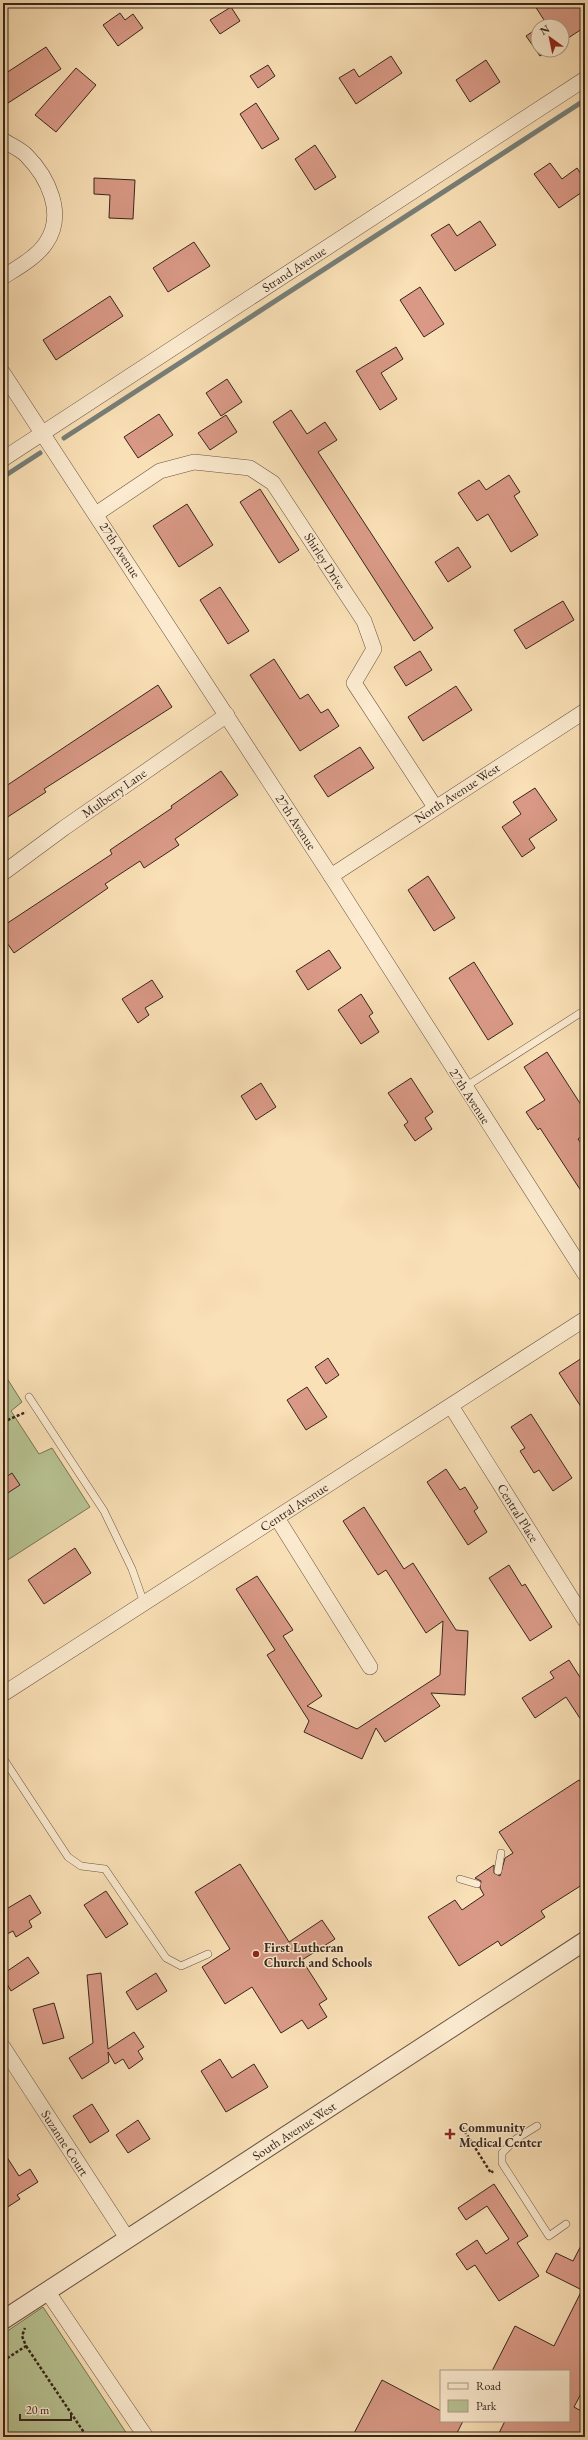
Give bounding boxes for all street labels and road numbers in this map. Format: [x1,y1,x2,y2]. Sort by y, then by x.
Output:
street label: Strand Avenue [259,242,329,296]
street label: 27th Avenue [96,519,144,581]
street label: Shirley Drive [300,529,350,593]
street label: North Avenue West [411,759,503,827]
street label: Mulberry Lane [78,764,150,822]
street label: 27th Avenue [272,791,320,853]
street label: 27th Avenue [446,1065,494,1127]
street label: Central Avenue [257,1479,331,1535]
street label: Central Place [493,1480,543,1546]
street label: South Avenue West [249,2098,339,2164]
street label: Suzanne Court [37,2107,93,2179]

